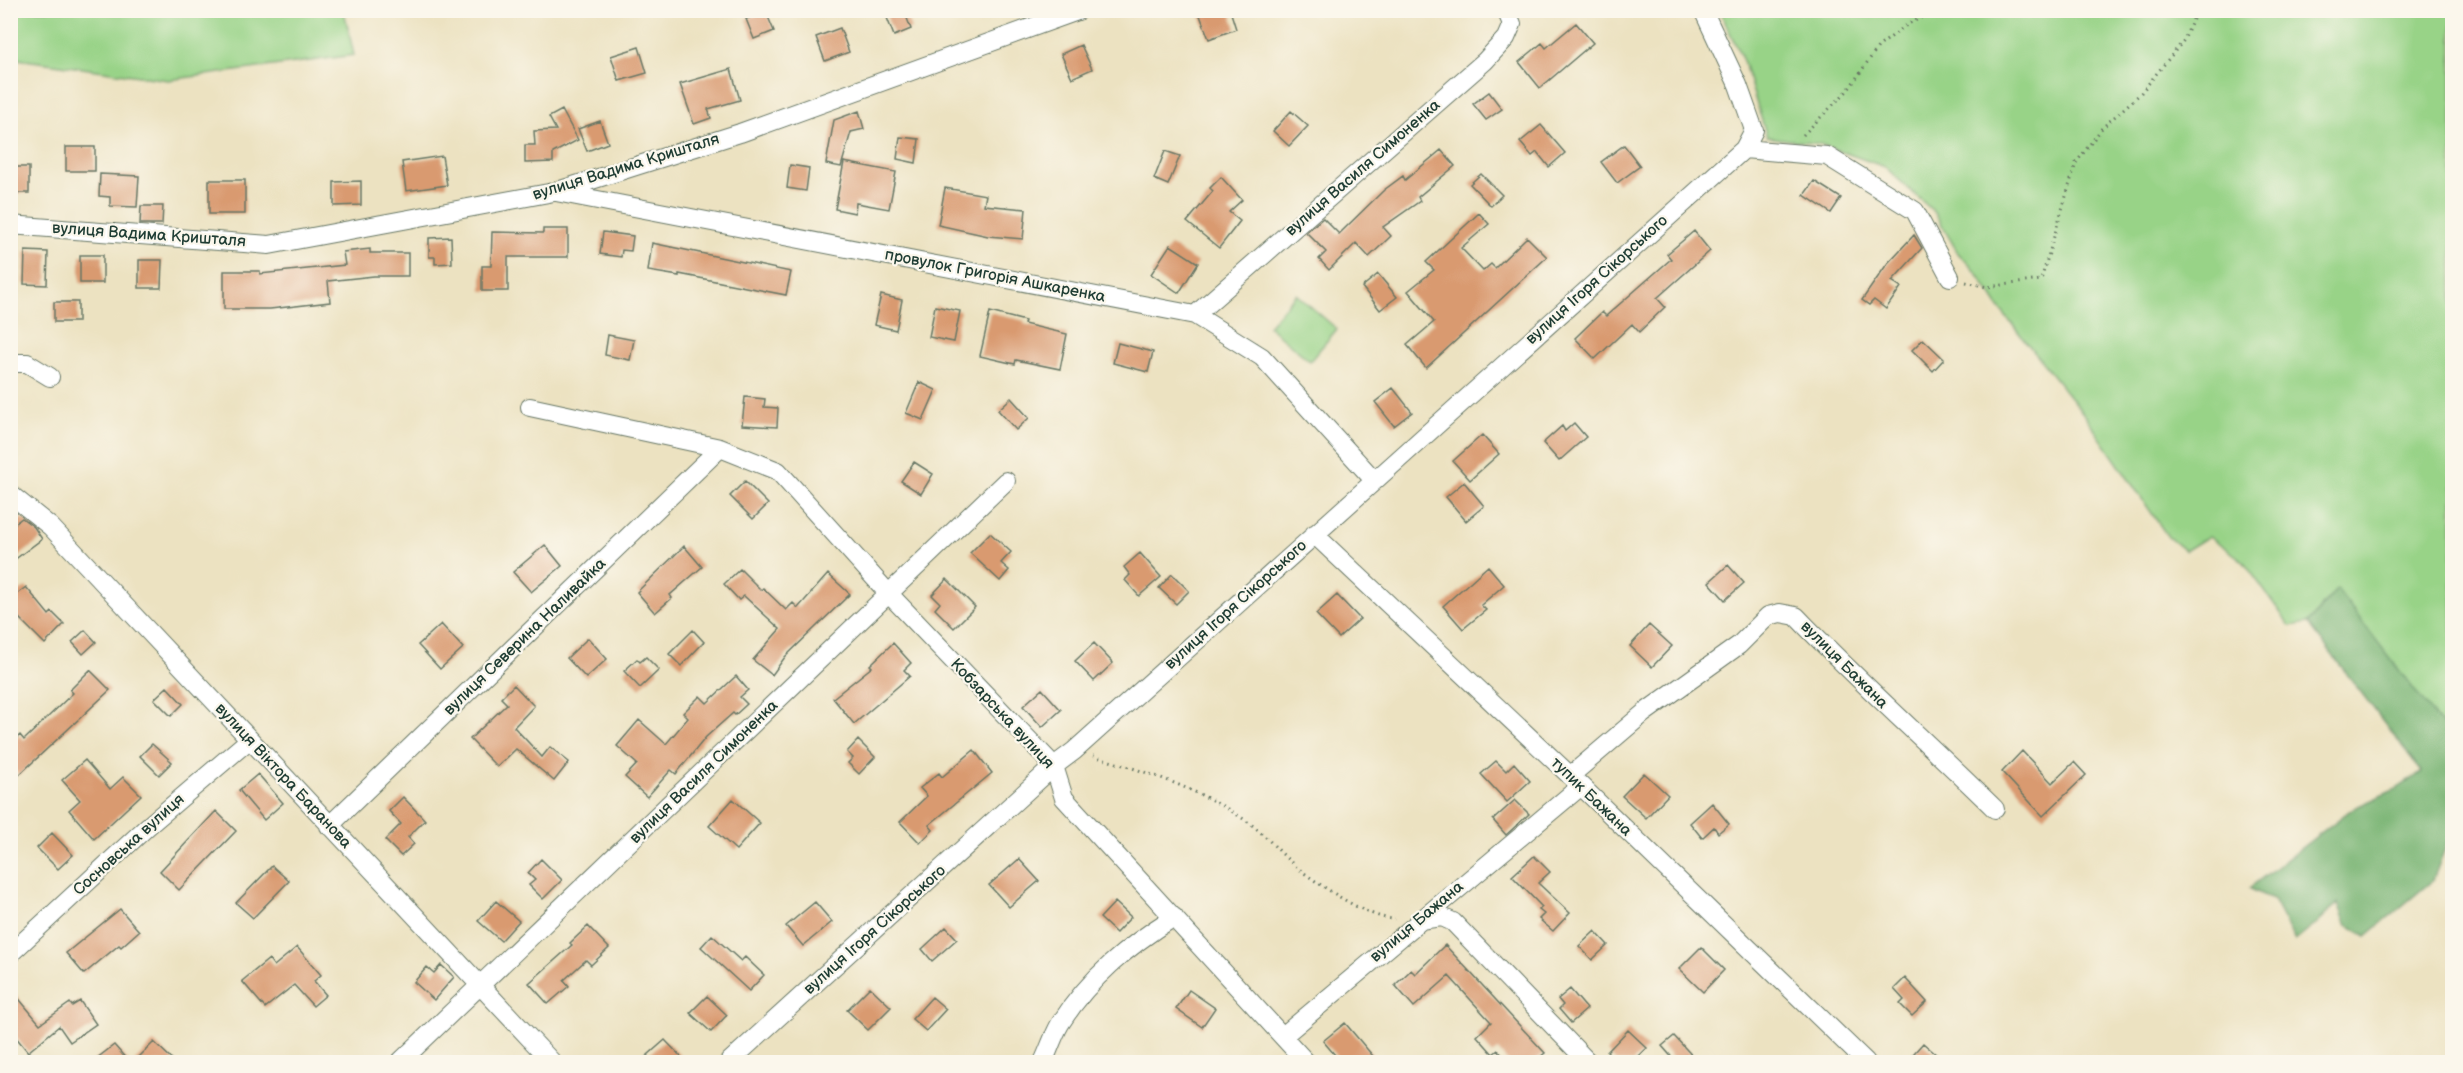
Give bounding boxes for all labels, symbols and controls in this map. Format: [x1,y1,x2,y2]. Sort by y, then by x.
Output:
street label: вулиця Василя Симоненка [1282,95,1445,240]
street label: вулиця Вадима Кришталя [530,130,722,204]
street label: вулиця Ігоря Сікорського [1522,211,1672,349]
street label: вулиця Вадима Кришталя [52,219,247,251]
street label: провулок Григорія Ашкаренка [883,245,1107,307]
street label: вулиця Ігоря Сікорського [1161,536,1311,674]
street label: вулиця Северина Наливайка [440,554,610,720]
street label: вулиця Бажана [1796,617,1892,713]
street label: Кобзарська вулиця [946,655,1058,773]
street label: вулиця Василя Симоненка [626,696,782,848]
street label: вулиця Віктора Баранова [211,699,356,853]
street label: тупик Бажана [1547,754,1636,841]
street label: Сосновська вулиця [70,790,188,900]
street label: вулиця Ігоря Сікорського [800,861,950,999]
street label: вулиця Бажана [1367,877,1468,966]

